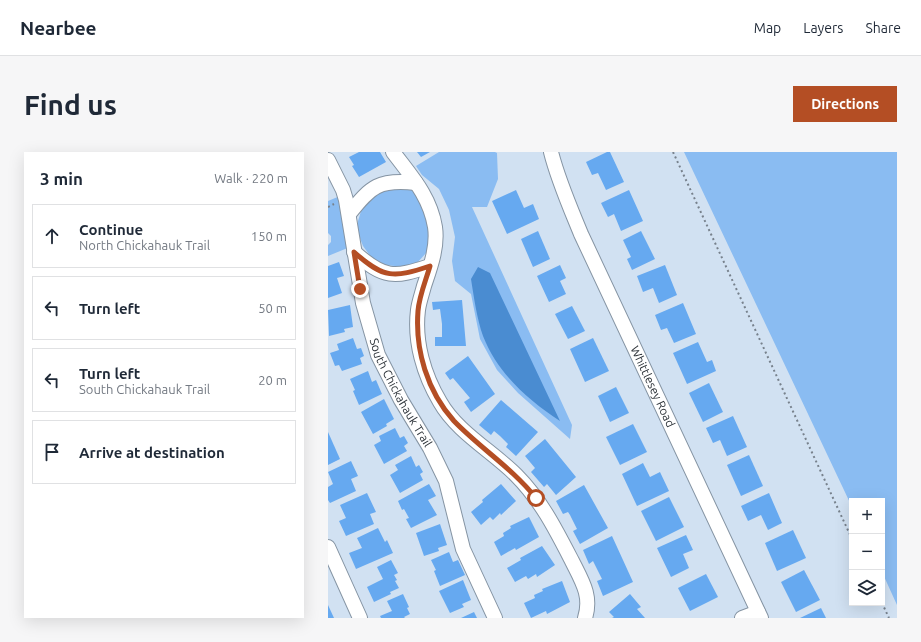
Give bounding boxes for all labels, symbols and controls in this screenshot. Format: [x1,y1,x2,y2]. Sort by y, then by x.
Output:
text: Nearbee [20,17,97,39]
text: Map [754,20,781,36]
text: Layers [803,20,843,36]
text: Share [865,20,901,36]
button: Directions [793,86,897,122]
text: Find us [24,89,117,120]
text: 3 min [40,169,83,188]
text: Walk · 220 m [214,171,288,185]
text: Continue [79,221,143,238]
icon: ahead [41,225,63,247]
text: 150 m [251,229,287,243]
text: North Chickahauk Trail [79,238,210,252]
route end [351,280,369,298]
icon: left [41,297,63,319]
text: Turn left [79,300,140,317]
text: 50 m [258,301,287,315]
street label: South Chickahauk Trail [367,337,435,449]
street label: Whittlesey Road [628,344,678,429]
text: Turn left [79,365,140,382]
icon: left [41,369,63,391]
text: 20 m [258,373,287,387]
text: South Chickahauk Trail [79,382,210,396]
icon: arrive [41,441,63,463]
text: Arrive at destination [79,444,225,461]
route start [527,489,545,507]
map controls [849,498,885,606]
button: + [849,498,885,534]
button: − [849,534,885,570]
button: layers [849,570,885,606]

